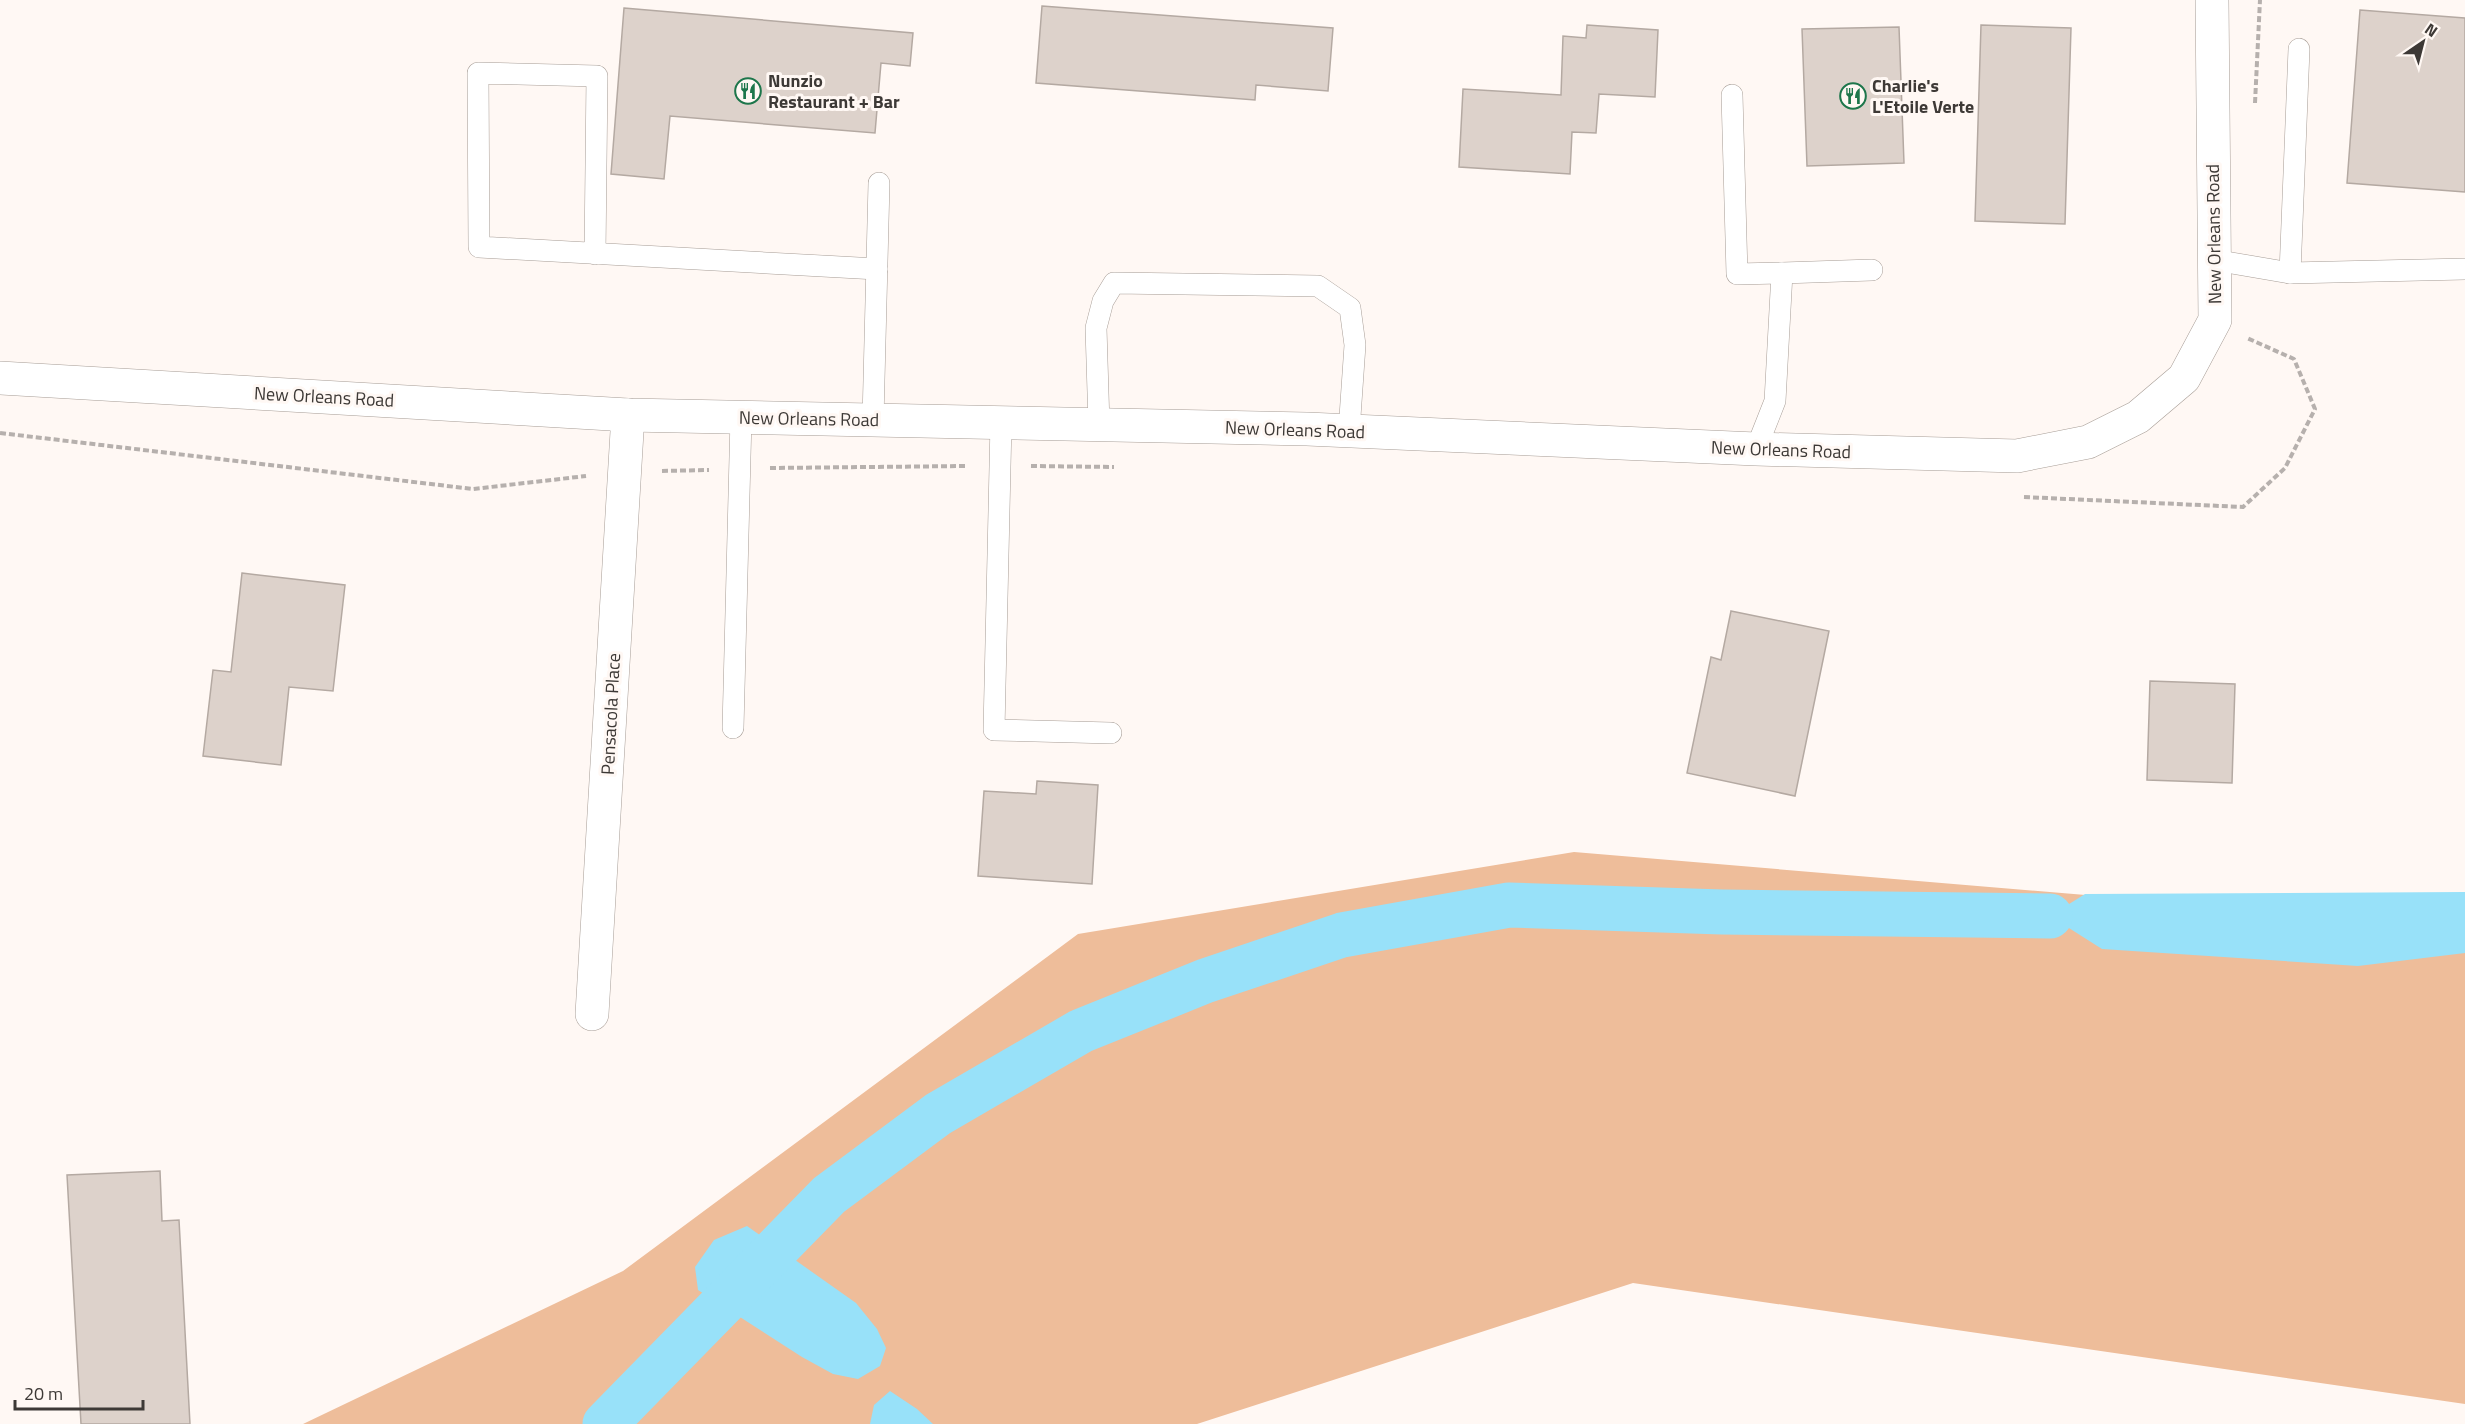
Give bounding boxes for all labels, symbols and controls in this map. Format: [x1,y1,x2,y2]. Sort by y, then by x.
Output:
north arrow [2393,12,2453,72]
text: N [2420,17,2443,43]
place label: Nunzio Restaurant + Bar [768,67,900,115]
place label: Charlie's L'Etoile Verte [1872,72,1974,120]
restaurant icon: Nunzio Restaurant + Bar [733,76,763,106]
restaurant icon: Charlie's L'Etoile Verte [1838,81,1868,111]
street label: New Orleans Road [2199,164,2228,304]
street label: New Orleans Road [253,379,395,414]
street label: New Orleans Road [739,404,879,433]
street label: New Orleans Road [1225,414,1365,445]
street label: New Orleans Road [1711,434,1851,465]
street label: Pensacola Place [594,652,627,776]
scale bar [15,1373,142,1411]
text: 20 m [24,1380,63,1407]

